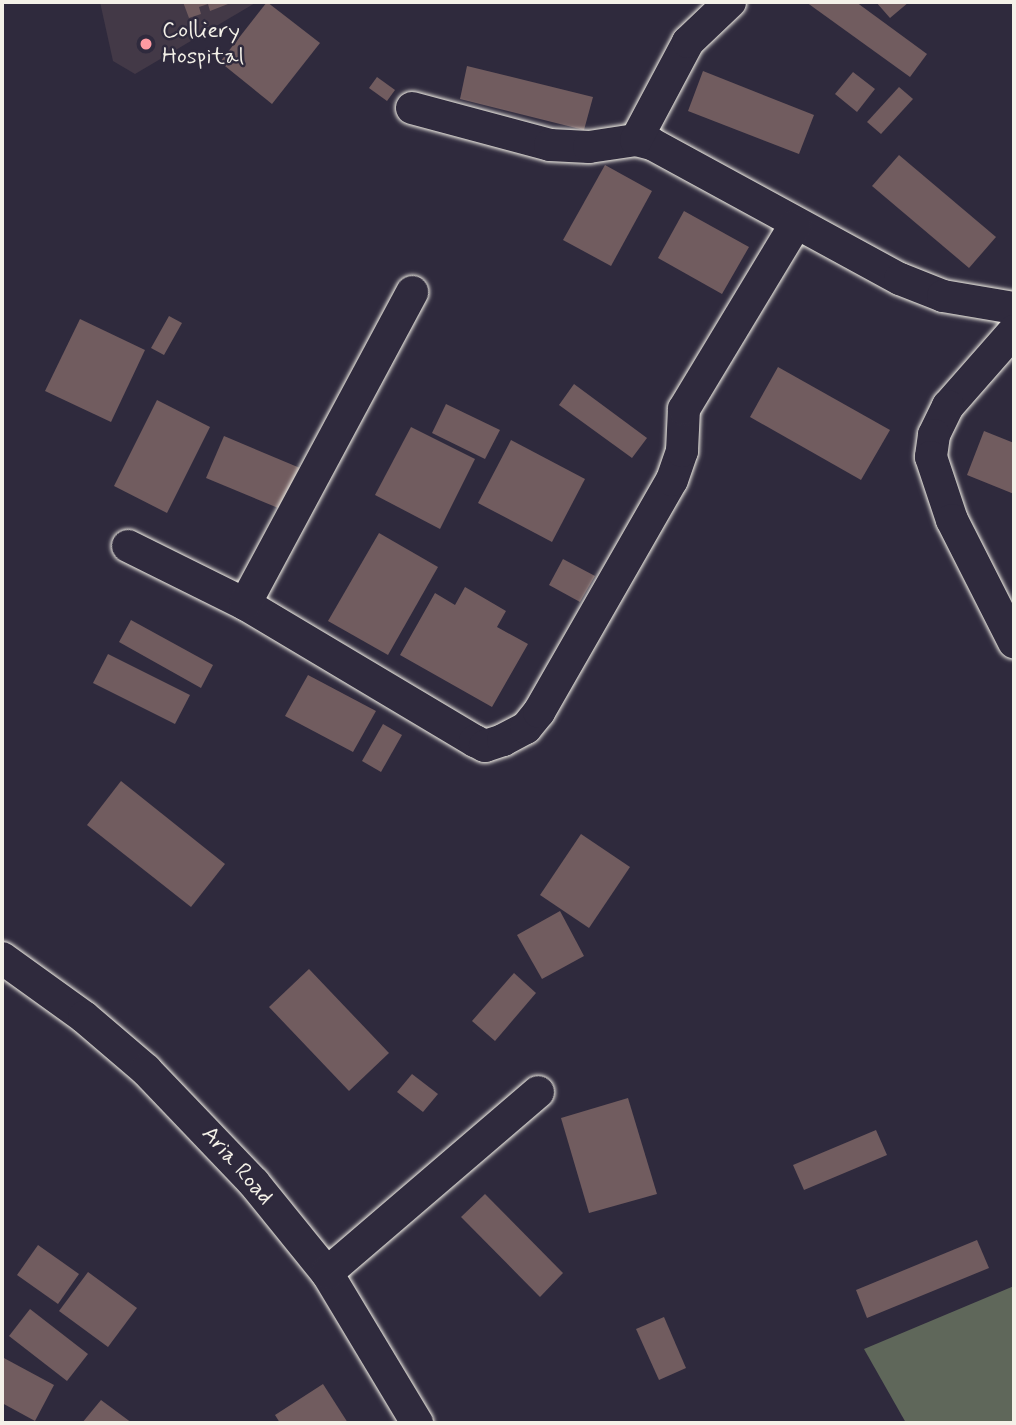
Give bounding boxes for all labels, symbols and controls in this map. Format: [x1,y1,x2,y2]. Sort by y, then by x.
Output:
place label: Colliery Hospital [162,17,244,71]
marker: Colliery Hospital [136,34,156,54]
street label: Aria Road [195,1121,279,1211]

